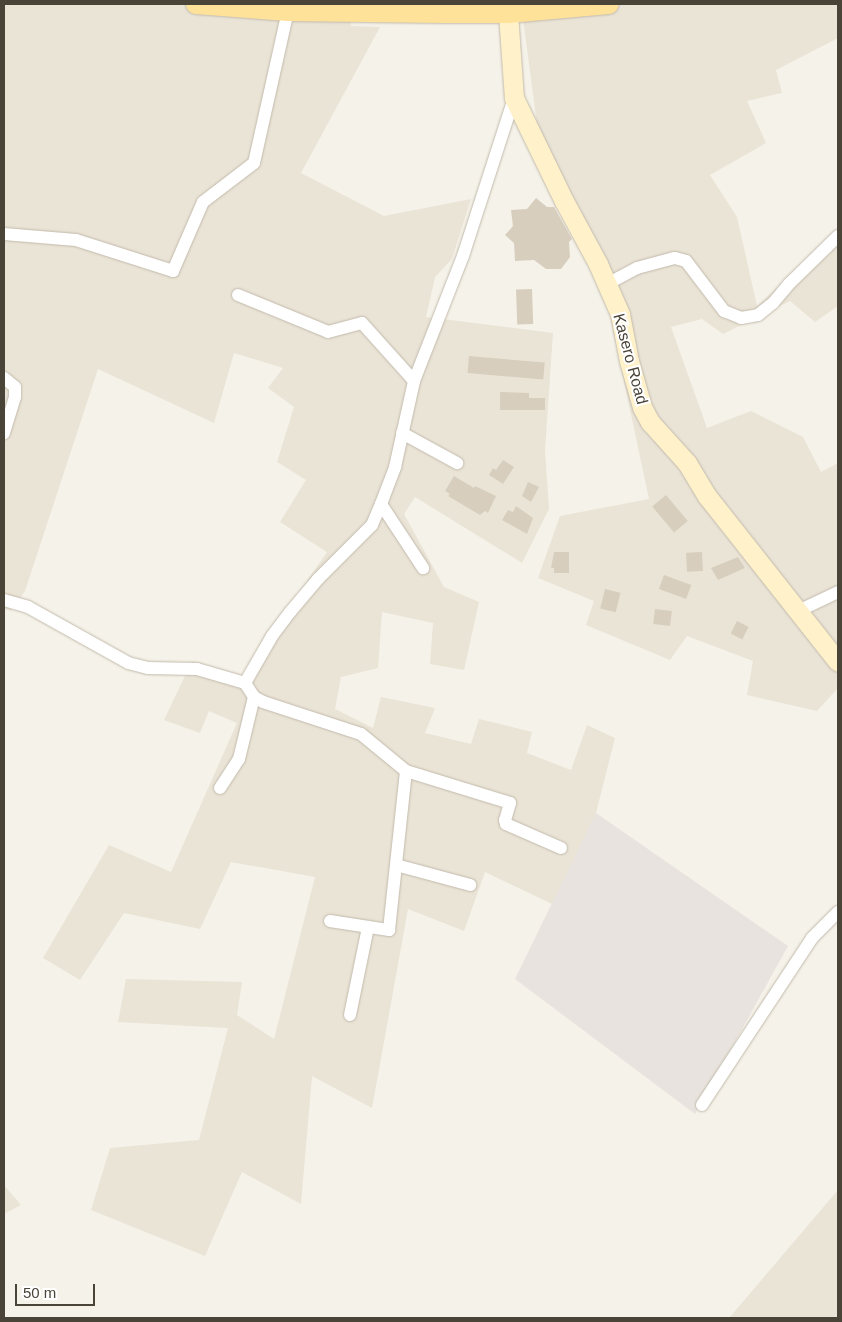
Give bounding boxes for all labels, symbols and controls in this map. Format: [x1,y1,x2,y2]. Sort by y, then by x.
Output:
street label: Kasero Road [609,311,651,407]
scale bar [18,1274,98,1306]
text: 50 m [23,1284,56,1301]

